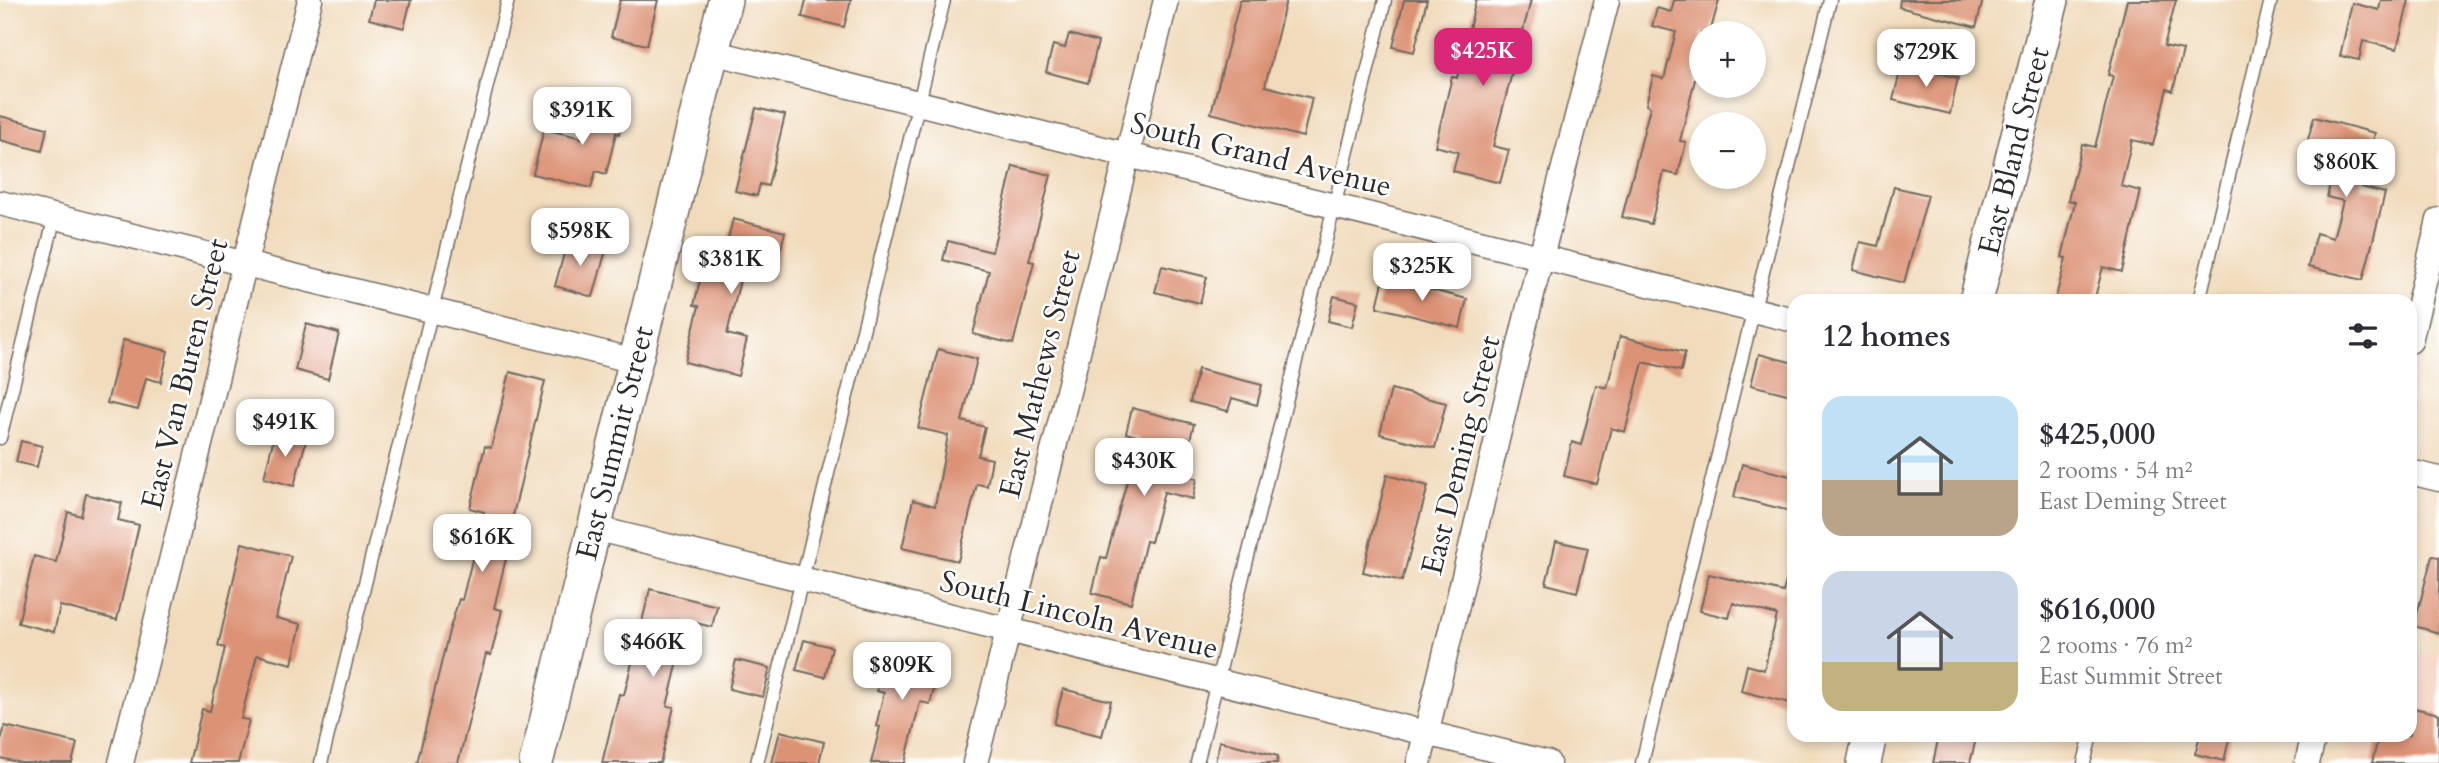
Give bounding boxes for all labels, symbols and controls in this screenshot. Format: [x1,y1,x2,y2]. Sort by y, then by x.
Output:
map controls [1689,21,1766,189]
button: + [1689,21,1766,98]
pin: $425K [1434,28,1532,88]
pin: $729K [1877,29,1975,89]
text: $425K [1450,35,1516,66]
text: $729K [1893,36,1959,67]
street label: East Bland Street [1968,42,2060,259]
pin: $391K [533,88,631,147]
text: $391K [549,94,615,125]
street label: South Grand Avenue [1126,103,1396,207]
button: − [1689,112,1766,189]
pin: $860K [2297,140,2395,199]
text: $860K [2313,146,2379,177]
pin: $598K [531,208,629,268]
text: $598K [547,215,613,246]
street label: East Van Buren Street [131,234,239,514]
pin: $381K [682,236,780,296]
text: $381K [698,243,764,274]
pin: $325K [1373,244,1471,303]
street label: East Mathews Street [989,245,1091,502]
text: $325K [1389,250,1455,281]
text: 12 homes [1822,316,1951,357]
icon: filters [2344,317,2382,355]
street label: East Summit Street [566,321,664,564]
street label: East Deming Street [1411,331,1511,579]
pin: $491K [236,400,334,459]
text: $491K [252,406,318,437]
text: $425,000 [2039,414,2155,455]
icon: home [1878,424,1962,508]
pin: $430K [1095,438,1193,498]
text: $430K [1111,445,1177,476]
text: 2 rooms · 54 m² [2039,455,2192,486]
text: East Deming Street [2039,486,2227,517]
pin: $616K [433,514,531,574]
text: $616K [449,521,515,552]
street label: South Lincoln Avenue [936,561,1222,669]
text: $616,000 [2039,589,2155,630]
icon: home [1878,599,1962,683]
pin: $466K [604,620,702,679]
text: $466K [620,626,686,657]
text: 2 rooms · 76 m² [2039,630,2192,661]
pin: $809K [853,642,951,702]
text: $809K [869,649,935,680]
text: East Summit Street [2039,661,2223,692]

